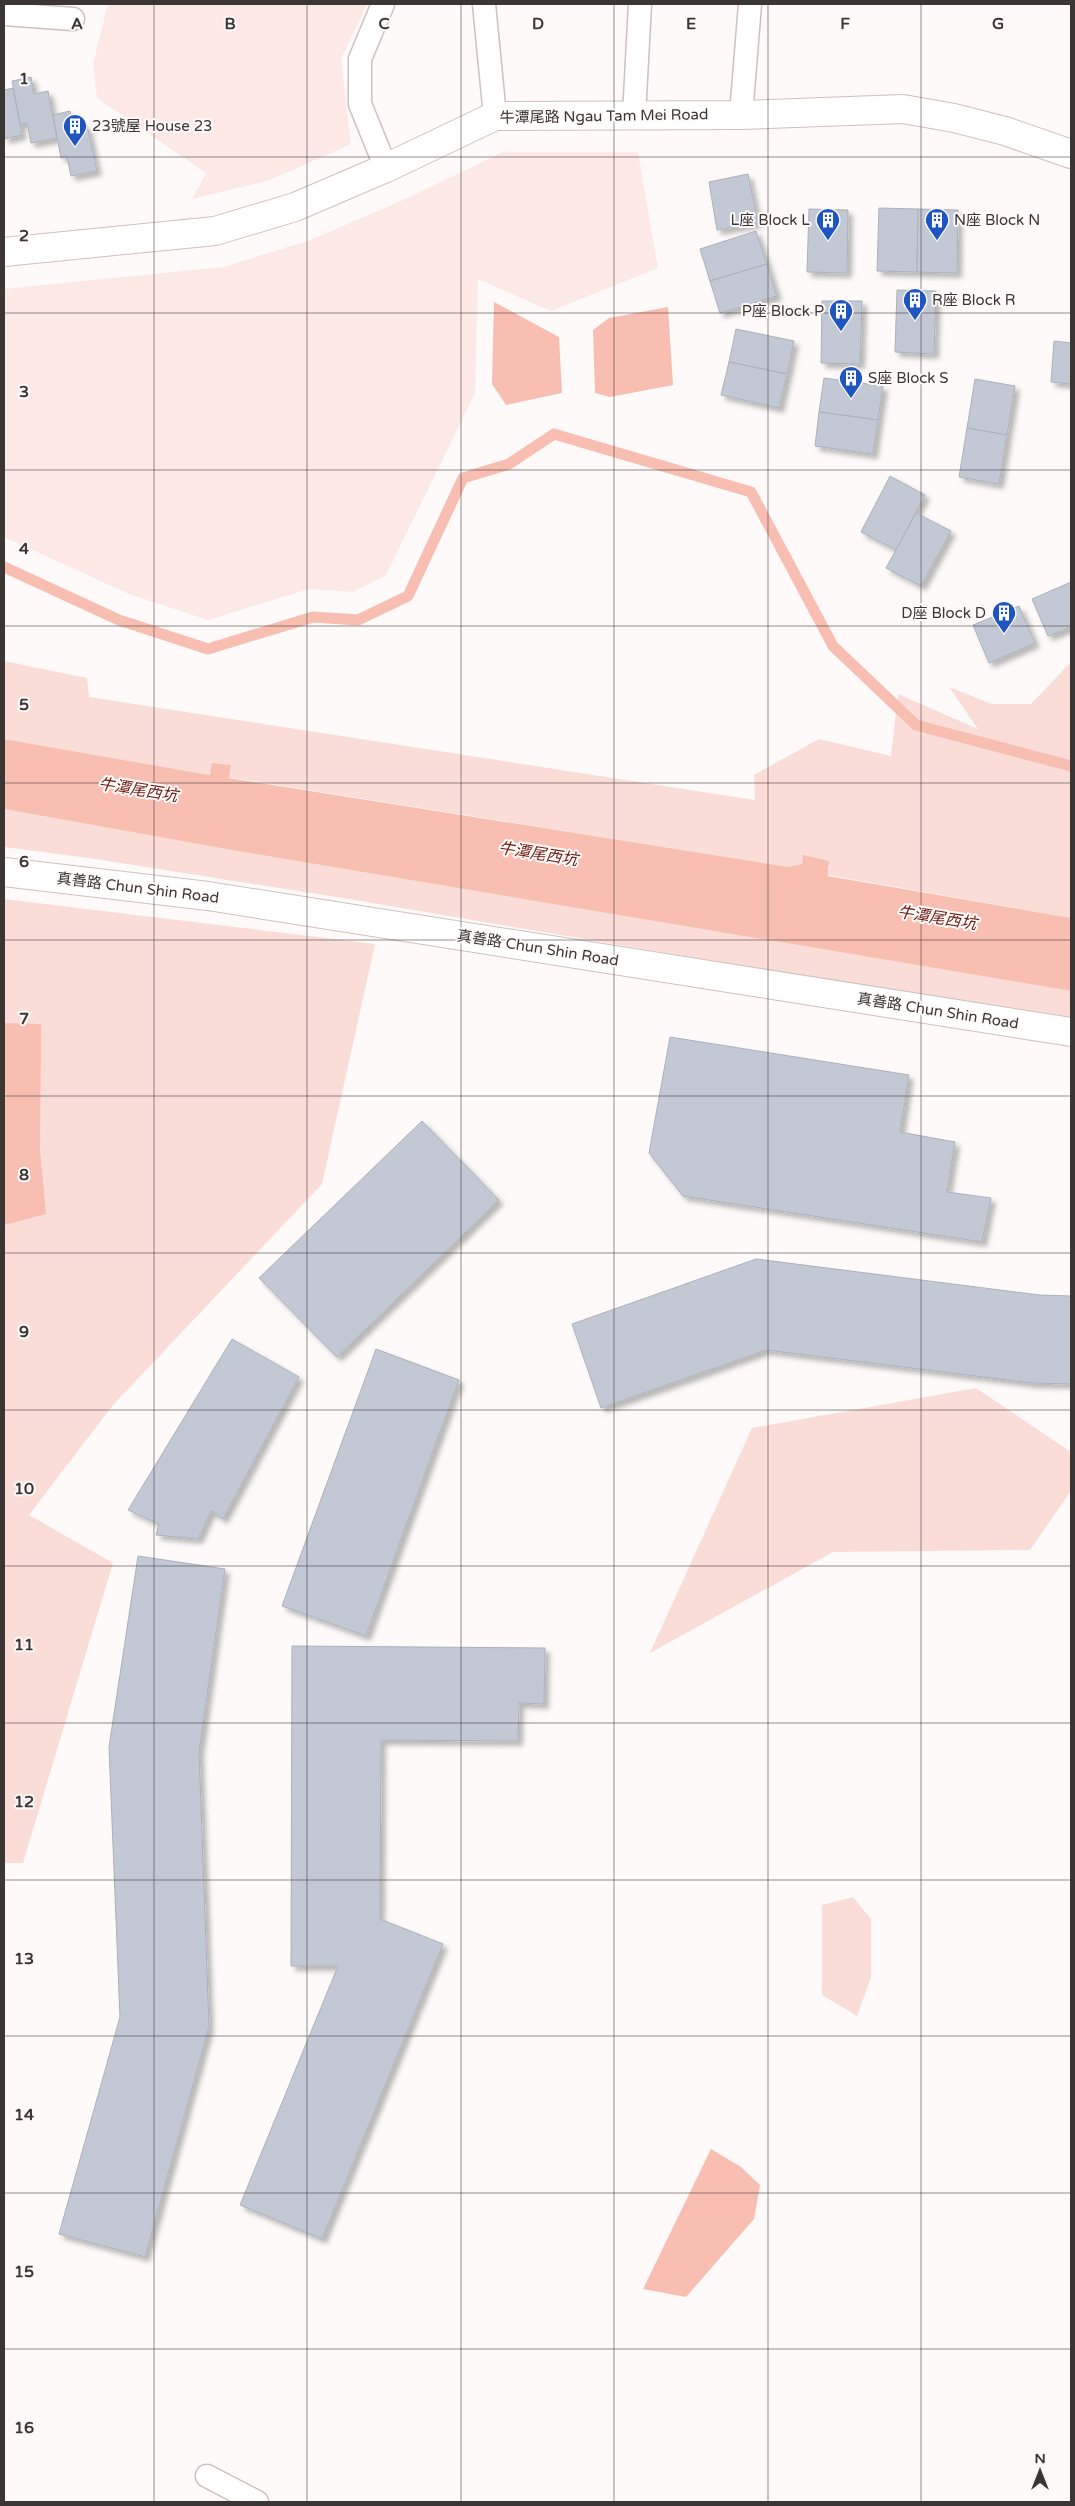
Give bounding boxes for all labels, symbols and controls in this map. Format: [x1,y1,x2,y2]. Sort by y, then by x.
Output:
text: A [71,14,83,34]
text: B [224,14,236,34]
text: C [378,14,390,34]
text: D [532,14,544,34]
text: E [686,14,696,34]
text: F [840,14,850,34]
text: G [992,14,1004,34]
text: 1 [19,69,29,89]
street label: 牛潭尾路 Ngau Tam Mei Road [499,105,709,127]
building icon: 23號屋 House 23 [62,113,88,147]
place label: 23號屋 House 23 [92,117,213,135]
building icon: L座 Block L [815,207,841,241]
building icon: N座 Block N [924,207,950,241]
place label: L座 Block L [731,211,810,229]
place label: N座 Block N [954,211,1040,229]
text: 2 [19,226,29,246]
building icon: R座 Block R [902,287,928,321]
place label: R座 Block R [932,291,1015,309]
building icon: P座 Block P [828,298,854,332]
place label: P座 Block P [742,302,824,320]
building icon: S座 Block S [838,365,864,399]
place label: S座 Block S [868,369,949,387]
text: 3 [19,382,29,402]
text: 4 [19,539,29,559]
building icon: D座 Block D [991,600,1017,634]
place label: D座 Block D [901,604,986,622]
text: 5 [19,695,29,715]
water label: 牛潭尾西坑 [97,774,181,806]
water label: 牛潭尾西坑 [497,838,581,870]
text: 6 [19,852,29,872]
street label: 真善路 Chun Shin Road [56,869,220,907]
water label: 牛潭尾西坑 [896,902,980,934]
street label: 真善路 Chun Shin Road [456,926,620,970]
street label: 真善路 Chun Shin Road [856,989,1020,1033]
text: 7 [19,1009,29,1029]
text: 8 [19,1165,29,1185]
text: 9 [19,1322,29,1342]
text: 10 [14,1479,34,1499]
text: 11 [14,1635,34,1655]
text: 12 [14,1792,34,1812]
text: 13 [14,1949,34,1969]
text: 14 [14,2105,34,2125]
text: 15 [14,2262,34,2282]
text: 16 [14,2418,34,2438]
north arrow [1015,2446,1065,2496]
text: N [1034,2450,1046,2467]

